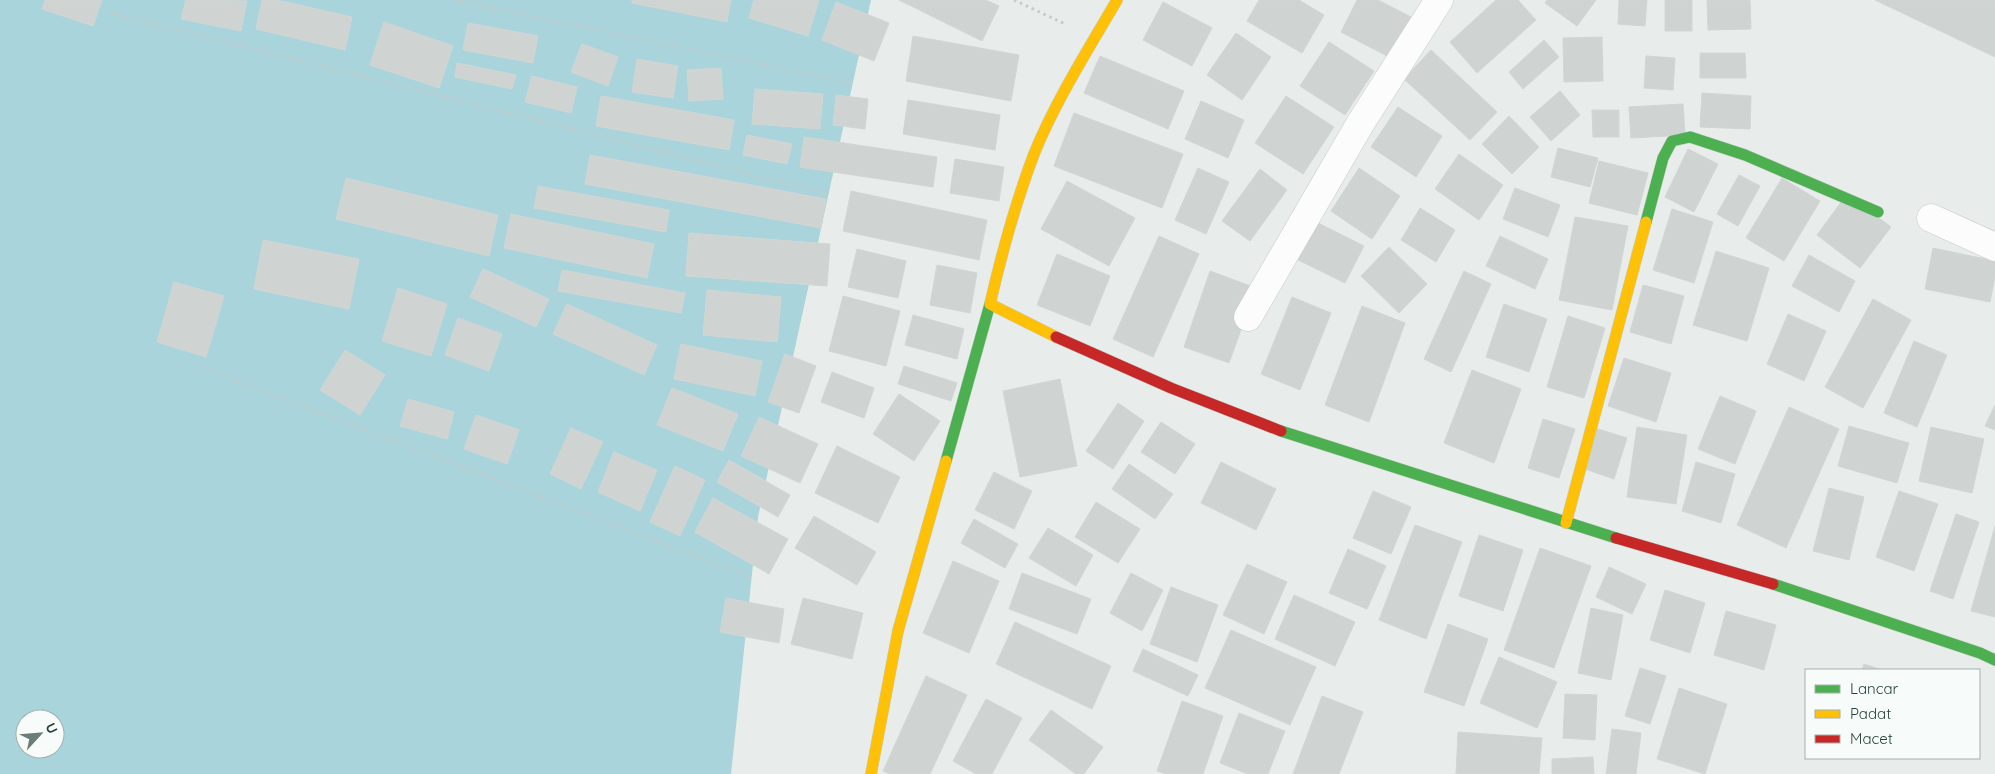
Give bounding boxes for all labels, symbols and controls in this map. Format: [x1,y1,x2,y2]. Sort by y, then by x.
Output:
legend [1805,669,1980,759]
text: Lancar [1850,679,1899,698]
text: Padat [1850,704,1891,723]
north arrow [15,709,65,759]
text: U [41,720,62,737]
text: Macet [1850,729,1893,748]

